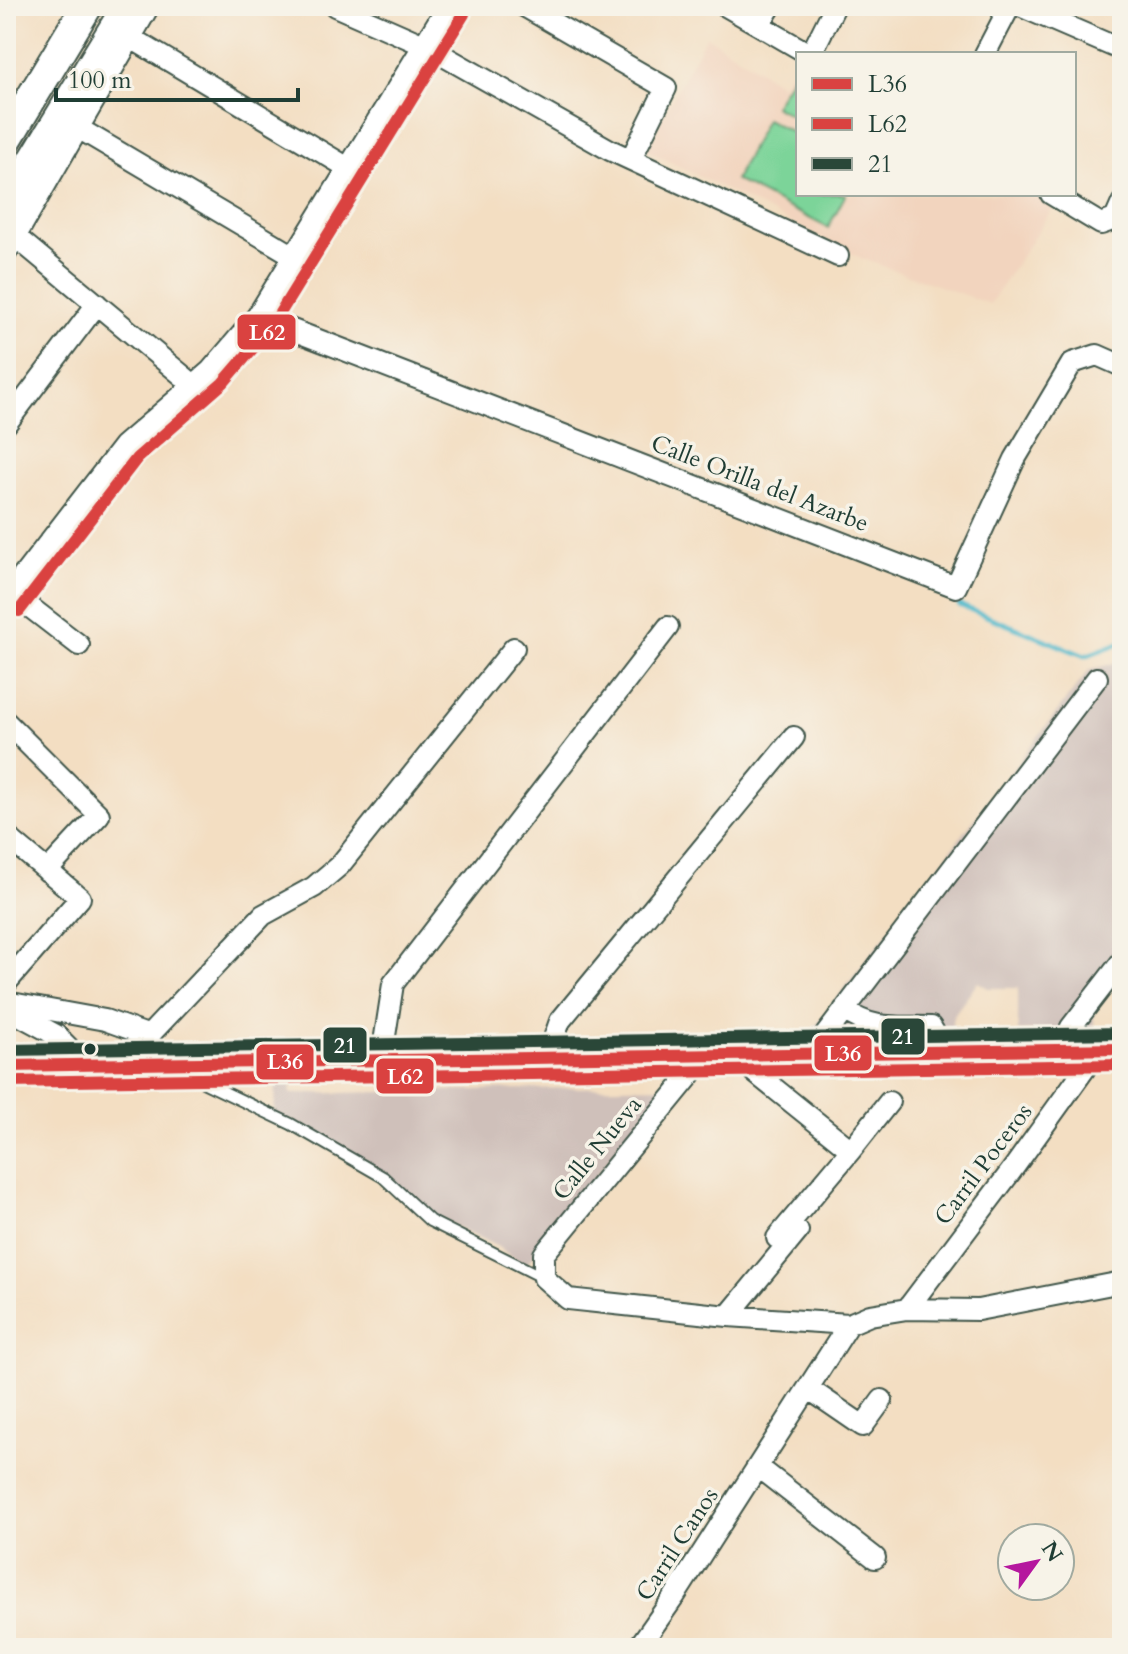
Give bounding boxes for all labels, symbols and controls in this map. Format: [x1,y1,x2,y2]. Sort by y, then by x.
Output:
scale bar [56,52,298,102]
legend [796,52,1076,196]
text: 100 m [68,64,132,97]
text: L36 [868,68,907,101]
text: L62 [868,108,907,141]
text: 21 [868,148,893,181]
line badge: L62 [236,313,297,351]
text: L62 [249,318,285,348]
street label: Calle Orilla del Azarbe [646,427,873,540]
line badge: 21 [880,1017,926,1056]
text: 21 [892,1022,914,1052]
line badge: 21 [322,1026,368,1064]
text: 21 [334,1031,356,1061]
line badge: L36 [813,1034,873,1072]
text: L36 [825,1039,861,1069]
unlabelled marker [82,1041,98,1057]
line badge: L36 [255,1043,315,1081]
text: L36 [267,1047,303,1077]
line badge: L62 [375,1057,435,1095]
text: L62 [387,1062,423,1092]
street label: Calle Nueva [545,1089,650,1207]
street label: Carril Poceros [927,1097,1040,1232]
street label: Carril Canos [628,1481,726,1607]
north arrow [996,1522,1076,1602]
text: N [1034,1535,1070,1568]

